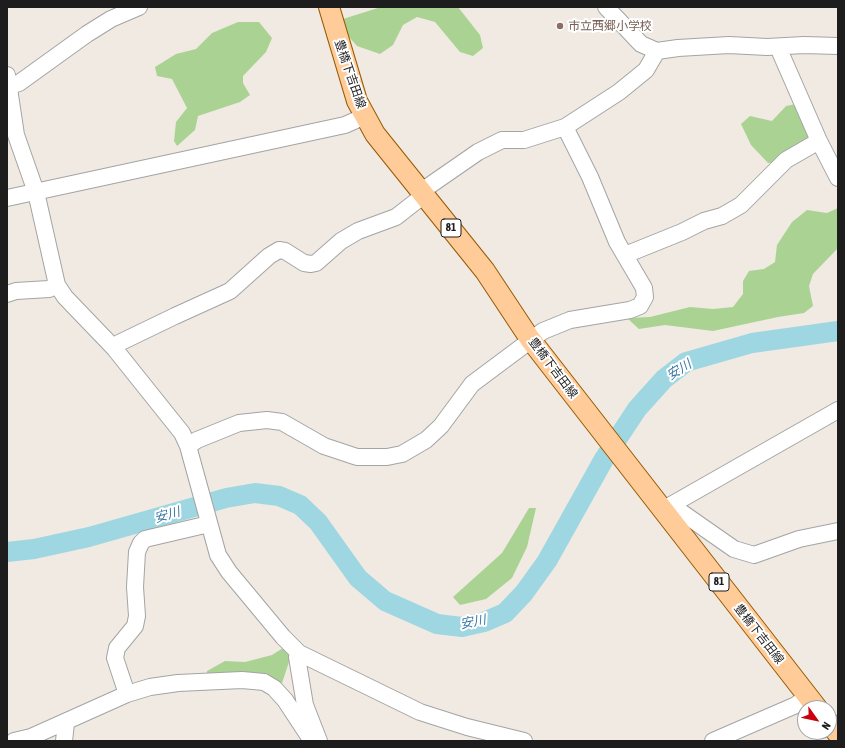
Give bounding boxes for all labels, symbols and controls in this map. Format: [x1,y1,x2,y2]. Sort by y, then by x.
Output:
place label: 市立西郷小学校 [568,19,652,33]
marker: 市立西郷小学校 [555,21,565,31]
street label: 豊橋下吉田線 [331,38,369,110]
road number: 81 [441,219,461,237]
street label: 豊橋下吉田線 [526,335,580,401]
water label: 安川 [664,356,694,384]
water label: 安川 [152,504,182,526]
road number: 81 [709,573,729,591]
street label: 豊橋下吉田線 [731,601,787,667]
water label: 安川 [459,612,487,632]
north arrow [797,700,837,740]
text: N [819,720,833,732]

